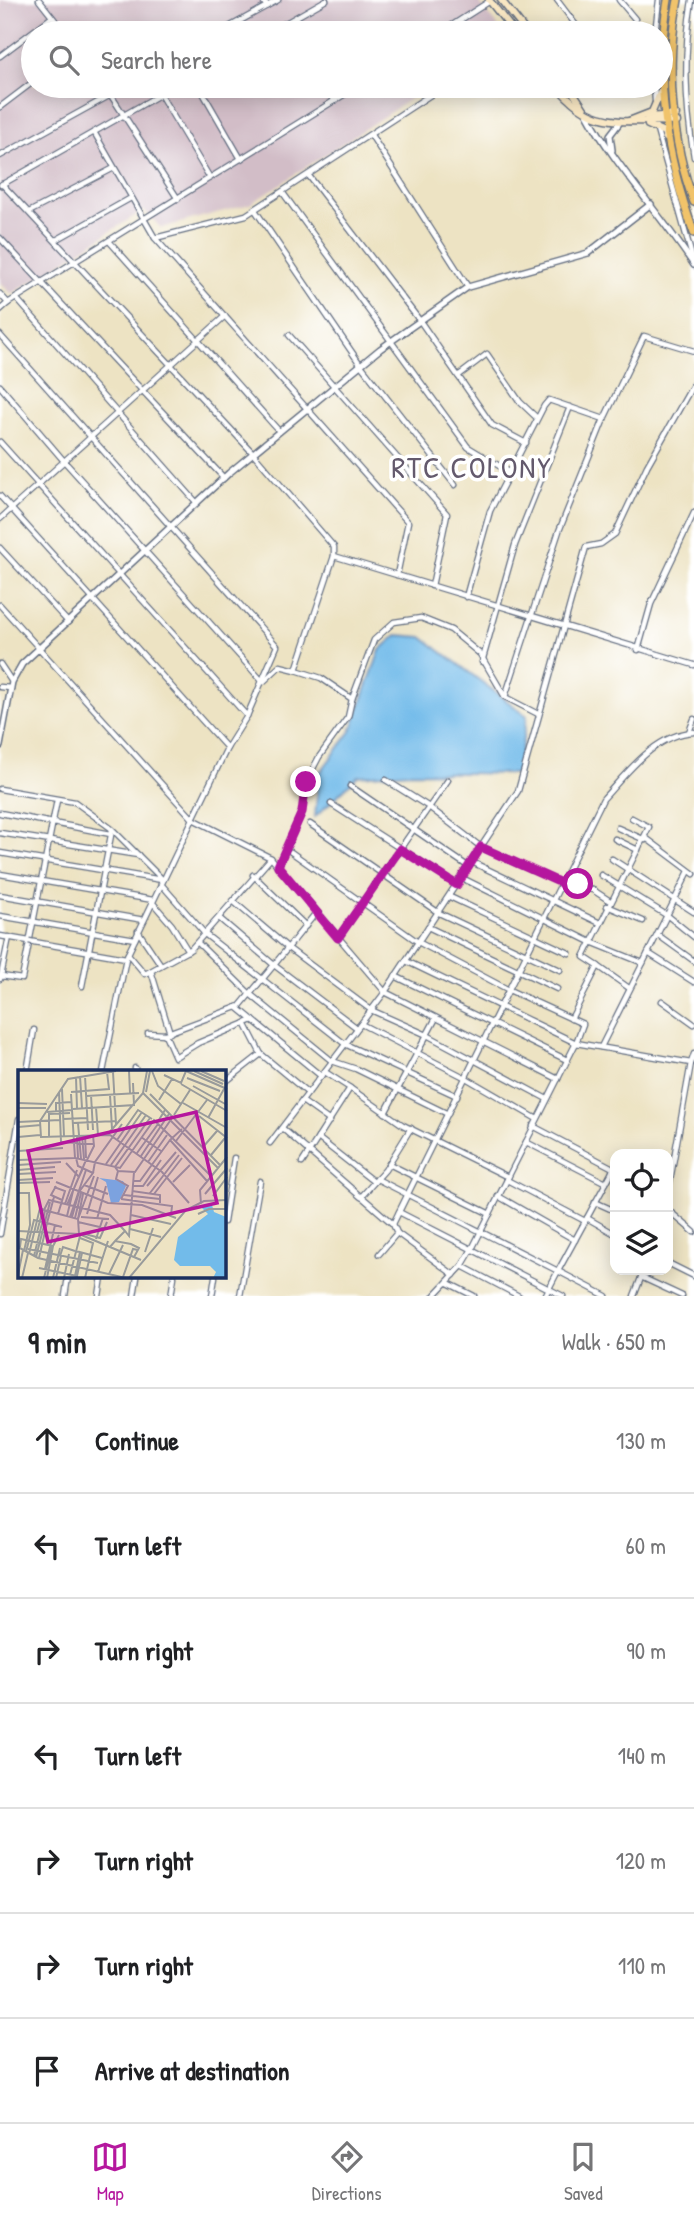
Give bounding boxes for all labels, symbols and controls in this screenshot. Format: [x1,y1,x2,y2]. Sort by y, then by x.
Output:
search box [21,21,673,98]
icon: search [45,41,83,79]
text: Search here [101,42,212,77]
district label: RTC COLONY [391,447,553,487]
route end [290,766,321,797]
route start [562,868,593,899]
inset map [18,1070,226,1279]
map controls [610,1149,673,1275]
button: locate [610,1149,673,1212]
button: layers [610,1212,673,1275]
text: 9 min [28,1322,87,1362]
text: Walk · 650 m [562,1326,666,1357]
icon: ahead [28,1422,66,1460]
text: Continue [95,1423,179,1458]
text: 130 m [616,1425,666,1456]
icon: left [28,1527,66,1565]
text: Turn left [95,1528,181,1563]
text: 60 m [626,1530,666,1561]
icon: right [28,1632,66,1670]
text: Turn right [95,1633,193,1668]
text: 90 m [626,1635,666,1666]
icon: left [28,1737,66,1775]
text: Turn left [95,1738,181,1773]
text: 140 m [618,1740,666,1771]
icon: right [28,1842,66,1880]
text: Turn right [95,1843,193,1878]
text: 120 m [616,1845,666,1876]
icon: right [28,1947,66,1985]
text: Turn right [95,1948,193,1983]
text: 110 m [618,1950,666,1981]
icon: arrive [28,2052,66,2090]
text: Arrive at destination [95,2053,290,2088]
tab: Map [91,2138,129,2206]
tab: Directions [312,2138,382,2206]
tab: Saved [564,2138,603,2206]

